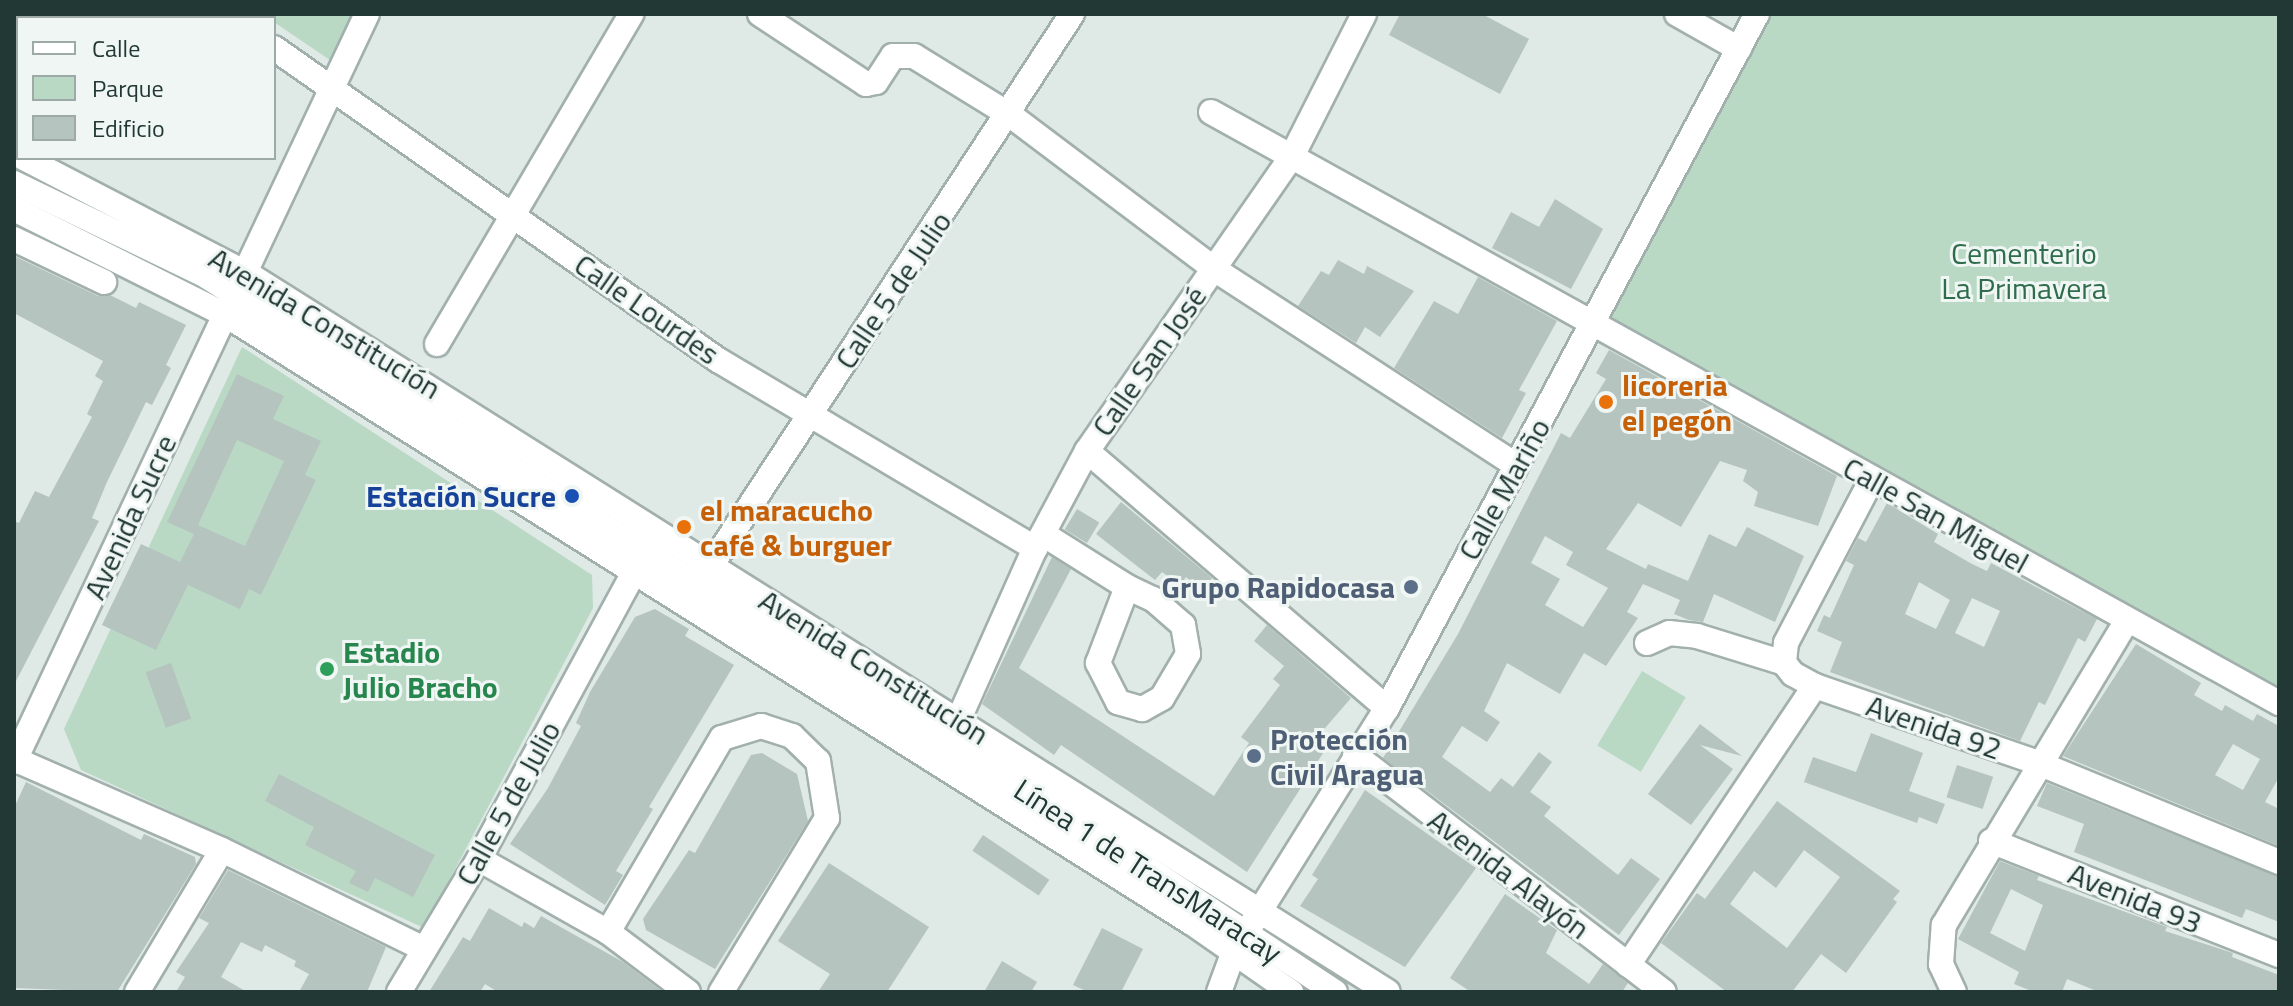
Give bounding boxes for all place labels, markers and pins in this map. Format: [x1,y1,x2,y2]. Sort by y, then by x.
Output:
place label: licoreria el pegón [1622,367,1732,438]
marker: licoreria el pegón [1597,393,1615,411]
place label: Estación Sucre [366,478,556,514]
marker: Estación Sucre [563,487,581,505]
place label: el maracucho café & burguer [700,492,892,562]
marker: el maracucho café & burguer [675,518,693,536]
place label: Grupo Rapidocasa [1162,569,1395,605]
marker: Grupo Rapidocasa [1402,578,1420,596]
place label: Estadio Julio Bracho [343,634,498,704]
marker: Estadio Julio Bracho [318,660,336,678]
place label: Protección Civil Aragua [1270,721,1424,792]
marker: Protección Civil Aragua [1245,747,1263,765]

